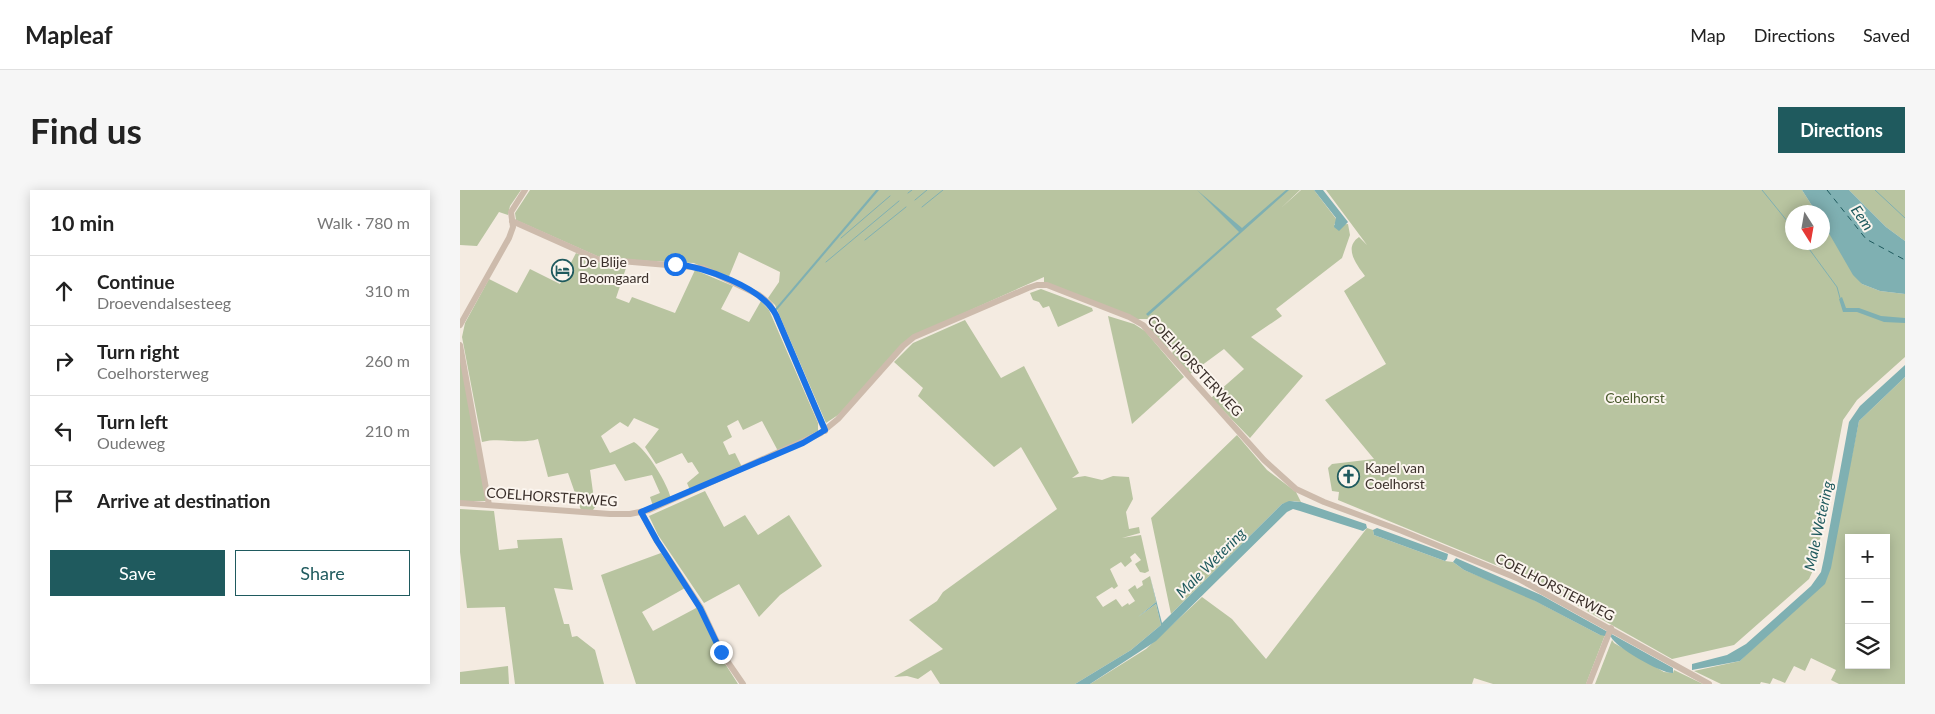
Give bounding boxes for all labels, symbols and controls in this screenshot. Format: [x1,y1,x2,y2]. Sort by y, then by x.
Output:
text: Mapleaf [25,20,113,49]
text: Map [1690,24,1726,46]
text: Directions [1754,24,1835,46]
text: Saved [1863,24,1910,46]
button: Directions [1778,107,1905,153]
text: Find us [30,109,142,151]
water label: Eem [1848,201,1878,234]
north arrow [1785,205,1830,250]
text: 10 min [50,210,114,235]
text: Walk · 780 m [317,213,410,232]
place label: De Blije Boomgaard [579,253,649,286]
route start [664,253,687,276]
hotel icon: De Blije Boomgaard [551,258,575,282]
text: Continue [97,270,175,293]
icon: ahead [50,277,78,305]
text: 310 m [365,281,410,300]
text: Droevendalsesteeg [97,293,231,312]
street label: COELHORSTERWEG [1144,312,1246,420]
text: Turn right [97,340,179,363]
icon: right [50,347,78,375]
text: 260 m [365,351,410,370]
text: Coelhorsterweg [97,363,209,382]
park label: Coelhorst [1605,389,1665,406]
text: Turn left [97,410,168,433]
icon: left [50,417,78,445]
text: 210 m [365,421,410,440]
text: Oudeweg [97,433,165,452]
place label: Kapel van Coelhorst [1365,459,1425,492]
church icon: Kapel van Coelhorst [1337,464,1361,488]
water label: Male Wetering [1800,479,1836,572]
street label: COELHORSTERWEG [486,483,618,510]
icon: arrive [50,487,78,515]
text: Arrive at destination [97,489,270,512]
water label: Male Wetering [1172,523,1249,601]
map controls [1845,534,1890,669]
button: + [1845,534,1890,579]
street label: COELHORSTERWEG [1493,549,1618,624]
button: Save [50,550,225,596]
button: Share [235,550,410,596]
button: − [1845,579,1890,624]
button: layers [1845,624,1890,669]
route end [710,641,733,664]

